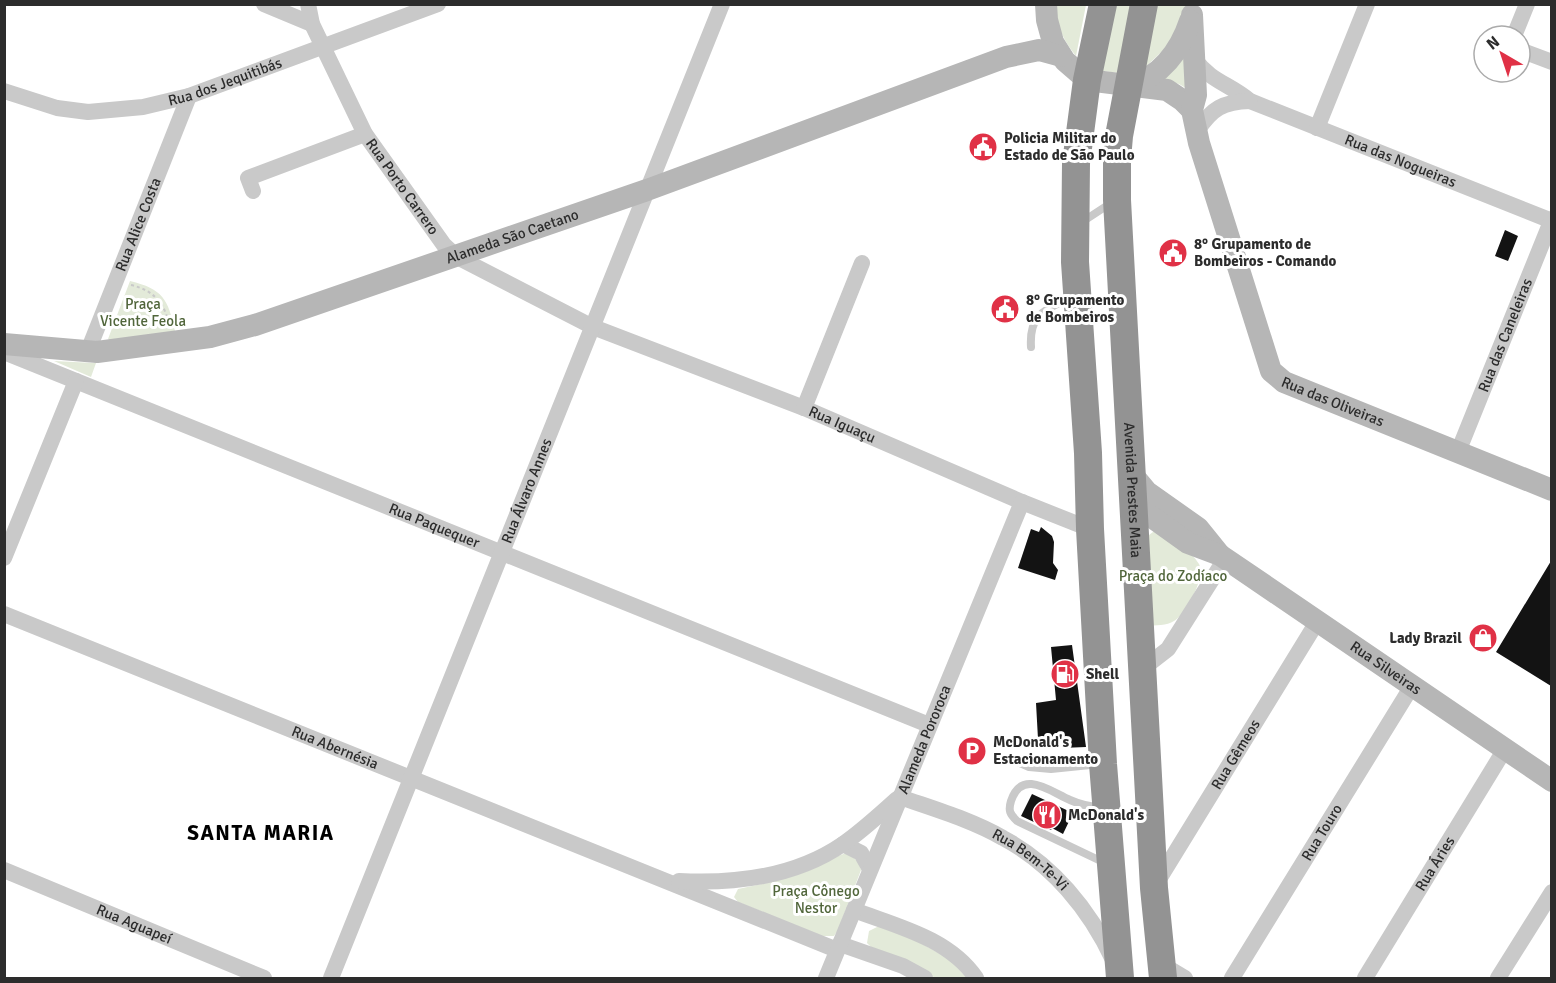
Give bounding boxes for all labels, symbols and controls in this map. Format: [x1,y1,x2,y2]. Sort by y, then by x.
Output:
north arrow [1472,24,1532,84]
text: N [1483,32,1504,54]
street label: Rua dos Jequitibás [166,53,285,110]
place label: Policia Militar do Estado de São Paulo [1004,129,1135,164]
public building icon: Policia Militar do Estado de São Paulo [967,131,999,163]
street label: Rua das Nogueiras [1342,131,1459,191]
street label: Rua Porto Carrero [362,135,443,238]
street label: Rua Alice Costa [111,175,165,274]
street label: Alameda São Caetano [443,205,581,268]
place label: 8° Grupamento de Bombeiros - Comando [1194,235,1337,270]
public building icon: 8° Grupamento de Bombeiros - Comando [1157,237,1189,269]
street label: Rua das Caneleiras [1474,275,1536,395]
place label: 8° Grupamento de Bombeiros [1026,291,1124,326]
public building icon: 8° Grupamento de Bombeiros [989,293,1021,325]
park label: Praça Vicente Feola [100,295,186,330]
street label: Rua das Oliveiras [1279,373,1387,431]
street label: Rua Iguaçu [806,402,878,447]
street label: Avenida Prestes Maia [1120,422,1145,558]
street label: Rua Álvaro Annes [497,435,556,546]
street label: Rua Paquequer [386,499,483,552]
park label: Praça do Zodíaco [1119,567,1227,585]
shop icon: Lady Brazil [1467,622,1499,654]
place label: Lady Brazil [1389,629,1462,647]
street label: Rua Silveiras [1347,637,1425,699]
fuel station icon: Shell [1049,658,1081,690]
place label: Shell [1086,665,1119,683]
street label: Alameda Pororoca [894,682,955,797]
street label: Rua Gêmeos [1207,716,1264,793]
street label: Rua Abernésia [289,722,381,773]
place label: McDonald's Estacionamento [993,733,1098,768]
parking icon: McDonald's Estacionamento [956,735,988,767]
restaurant icon: McDonald's [1031,799,1063,831]
street label: Rua Touro [1298,801,1346,864]
place label: McDonald's [1068,806,1145,824]
district label: SANTA MARIA [187,820,335,846]
street label: Rua Bem-Te-Vi [989,825,1073,894]
street label: Rua Áries [1411,833,1459,894]
park label: Praça Cônego Nestor [772,882,860,917]
street label: Rua Aguapeí [94,900,175,948]

